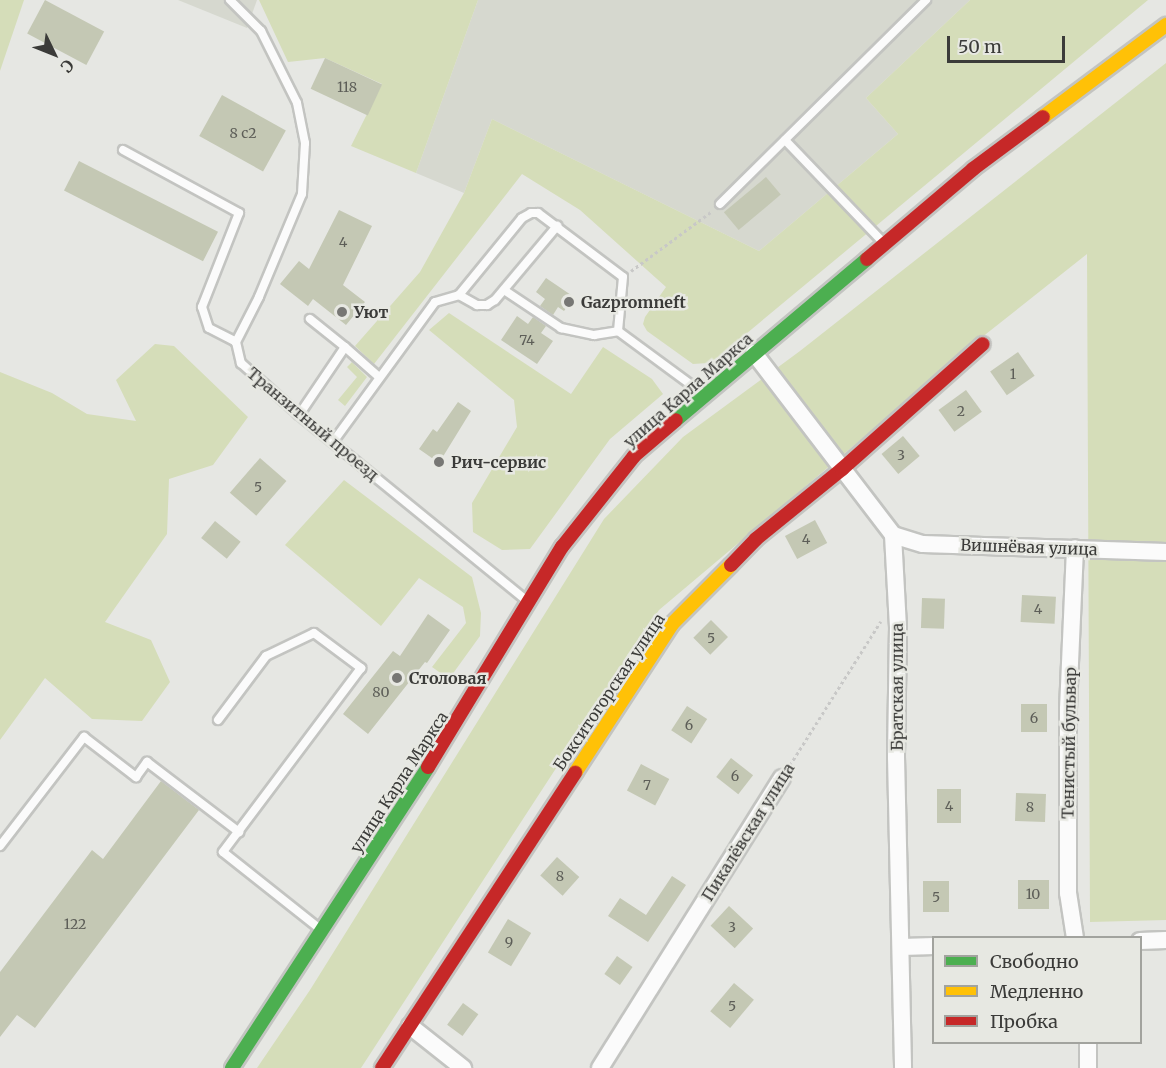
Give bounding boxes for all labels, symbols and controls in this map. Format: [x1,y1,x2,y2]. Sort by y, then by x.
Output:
north arrow [24,24,84,84]
scale bar [950,24,1068,62]
text: 50 m [958,35,1002,58]
text: С [56,56,78,77]
house number: 118 [337,79,357,95]
house number: 8 с2 [230,125,256,141]
house number: 4 [339,234,347,250]
place label: Gazpromneft [581,292,686,312]
marker: Gazpromneft [562,295,576,309]
place label: Уют [354,302,388,322]
marker: Уют [335,305,349,319]
street label: улица Карла Маркса [620,329,756,451]
house number: 74 [519,332,535,348]
street label: Транзитный проезд [243,363,383,485]
house number: 1 [1010,366,1016,382]
house number: 2 [957,403,965,419]
house number: 3 [897,447,905,463]
place label: Рич-сервис [451,452,546,472]
marker: Рич-сервис [432,455,446,469]
house number: 5 [254,479,262,495]
house number: 4 [802,531,810,547]
street label: Вишнёвая улица [960,535,1098,559]
house number: 4 [1034,601,1042,617]
street label: Бокситогорская улица [549,610,669,774]
street label: Братская улица [887,623,907,751]
house number: 5 [707,630,715,646]
street label: Тенистый бульвар [1058,667,1080,819]
place label: Столовая [409,668,487,688]
marker: Столовая [390,671,404,685]
house number: 80 [372,684,390,700]
street label: улица Карла Маркса [346,708,452,856]
house number: 6 [1030,710,1038,726]
house number: 6 [685,717,693,733]
street label: Пикалёвская улица [698,759,798,905]
house number: 6 [731,768,739,784]
house number: 7 [643,777,651,793]
house number: 4 [945,798,953,814]
house number: 8 [1026,799,1034,815]
house number: 8 [556,868,564,884]
house number: 10 [1026,886,1040,902]
house number: 5 [932,889,940,905]
house number: 122 [64,916,86,932]
house number: 3 [728,919,736,935]
house number: 9 [505,934,513,950]
legend [932,936,1142,1044]
text: Свободно [990,950,1078,973]
text: Медленно [990,980,1083,1003]
house number: 5 [728,998,736,1014]
text: Пробка [990,1010,1058,1033]

